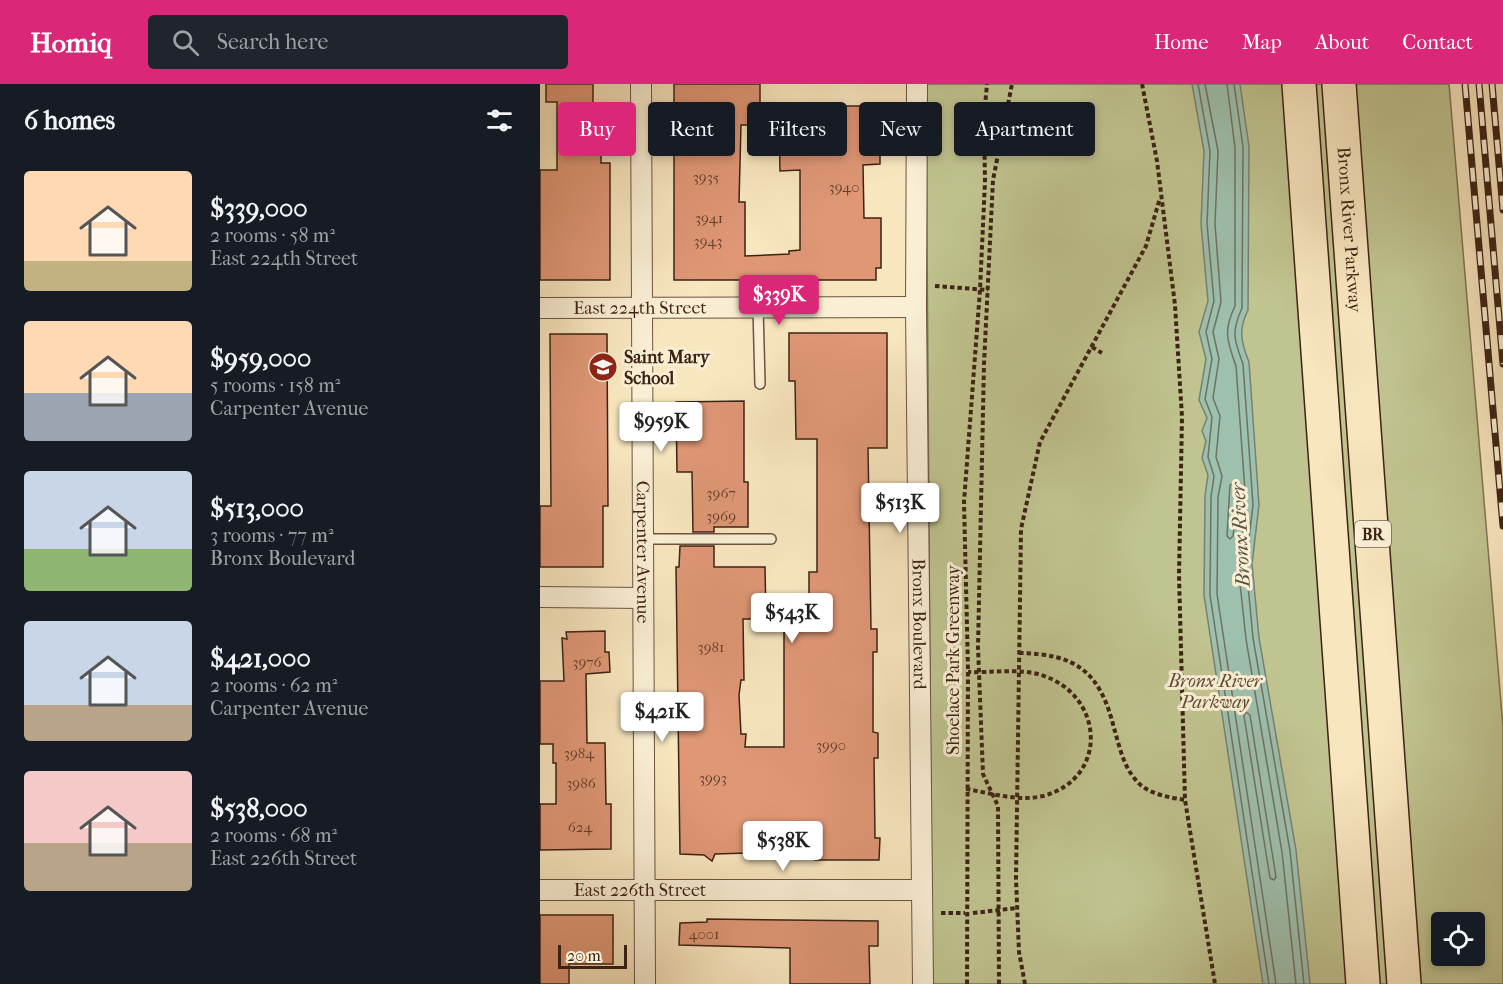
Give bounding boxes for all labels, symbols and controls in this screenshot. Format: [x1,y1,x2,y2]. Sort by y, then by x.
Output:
search box [148,15,568,69]
text: Homiq [30,26,112,59]
icon: search [169,26,202,59]
text: Search here [217,29,328,55]
text: Home [1154,30,1209,54]
text: Map [1242,30,1282,54]
text: About [1315,30,1369,54]
text: Contact [1402,30,1473,54]
chip: Buy [558,102,636,156]
chip: Rent [648,102,735,156]
chip: Filters [747,102,847,156]
chip: New [859,102,942,156]
chip: Apartment [954,102,1095,156]
icon: filters [483,104,516,137]
text: 6 homes [24,105,115,136]
street label: Bronx River Parkway [1333,146,1366,315]
house number: 3935 [693,168,719,186]
house number: 3940 [828,178,860,196]
text: $339,000 [210,193,308,224]
icon: home [72,195,144,267]
house number: 3941 [695,209,723,227]
text: 2 rooms · 58 m² [210,224,335,247]
house number: 3943 [694,232,722,250]
text: East 224th Street [210,247,358,270]
pin: $339K [737,275,821,326]
text: $339K [753,283,805,306]
street label: East 224th Street [573,298,707,319]
text: $959,000 [210,343,311,374]
icon: home [72,345,144,417]
place label: Saint Mary School [624,347,711,389]
school or university icon: Saint Mary School [587,351,619,383]
text: 5 rooms · 158 m² [210,374,340,397]
text: Carpenter Avenue [210,397,368,420]
pin: $959K [619,402,703,453]
text: $959K [633,410,689,433]
water label: Bronx River [1226,480,1255,589]
street label: Carpenter Avenue [632,481,653,623]
pin: $513K [858,483,942,534]
house number: 3967 [706,484,736,502]
text: $513K [875,491,925,514]
text: $513,000 [210,493,304,524]
icon: home [72,495,144,567]
house number: 3969 [706,507,736,525]
road number: BR [1355,521,1391,547]
text: 3 rooms · 77 m² [210,524,334,547]
text: Bronx Boulevard [210,547,355,570]
street label: Bronx Boulevard [908,558,930,690]
street label: Shoelace Park Greenway [943,564,964,755]
pin: $543K [750,593,834,644]
text: $543K [765,601,819,624]
house number: 3981 [698,638,724,656]
text: $421,000 [210,643,311,674]
icon: home [72,645,144,717]
house number: 3976 [572,653,603,671]
park label: Bronx River Parkway [1167,671,1264,713]
text: 2 rooms · 62 m² [210,674,337,697]
pin: $421K [620,692,704,743]
text: Carpenter Avenue [210,697,368,720]
text: $421K [635,700,689,723]
house number: 3990 [816,736,846,754]
house number: 3984 [564,744,595,762]
house number: 3993 [699,769,727,787]
house number: 3986 [566,774,597,792]
text: $538,000 [210,793,308,824]
icon: home [72,795,144,867]
house number: 624 [568,818,593,836]
pin: $538K [741,821,825,872]
text: 2 rooms · 68 m² [210,824,337,847]
text: $538K [757,829,809,852]
text: East 226th Street [210,847,357,870]
street label: East 226th Street [574,880,707,901]
map controls [1431,912,1485,966]
button: locate [1431,912,1485,966]
house number: 4001 [689,925,719,943]
scale bar [558,942,627,970]
text: 20 m [567,946,601,965]

